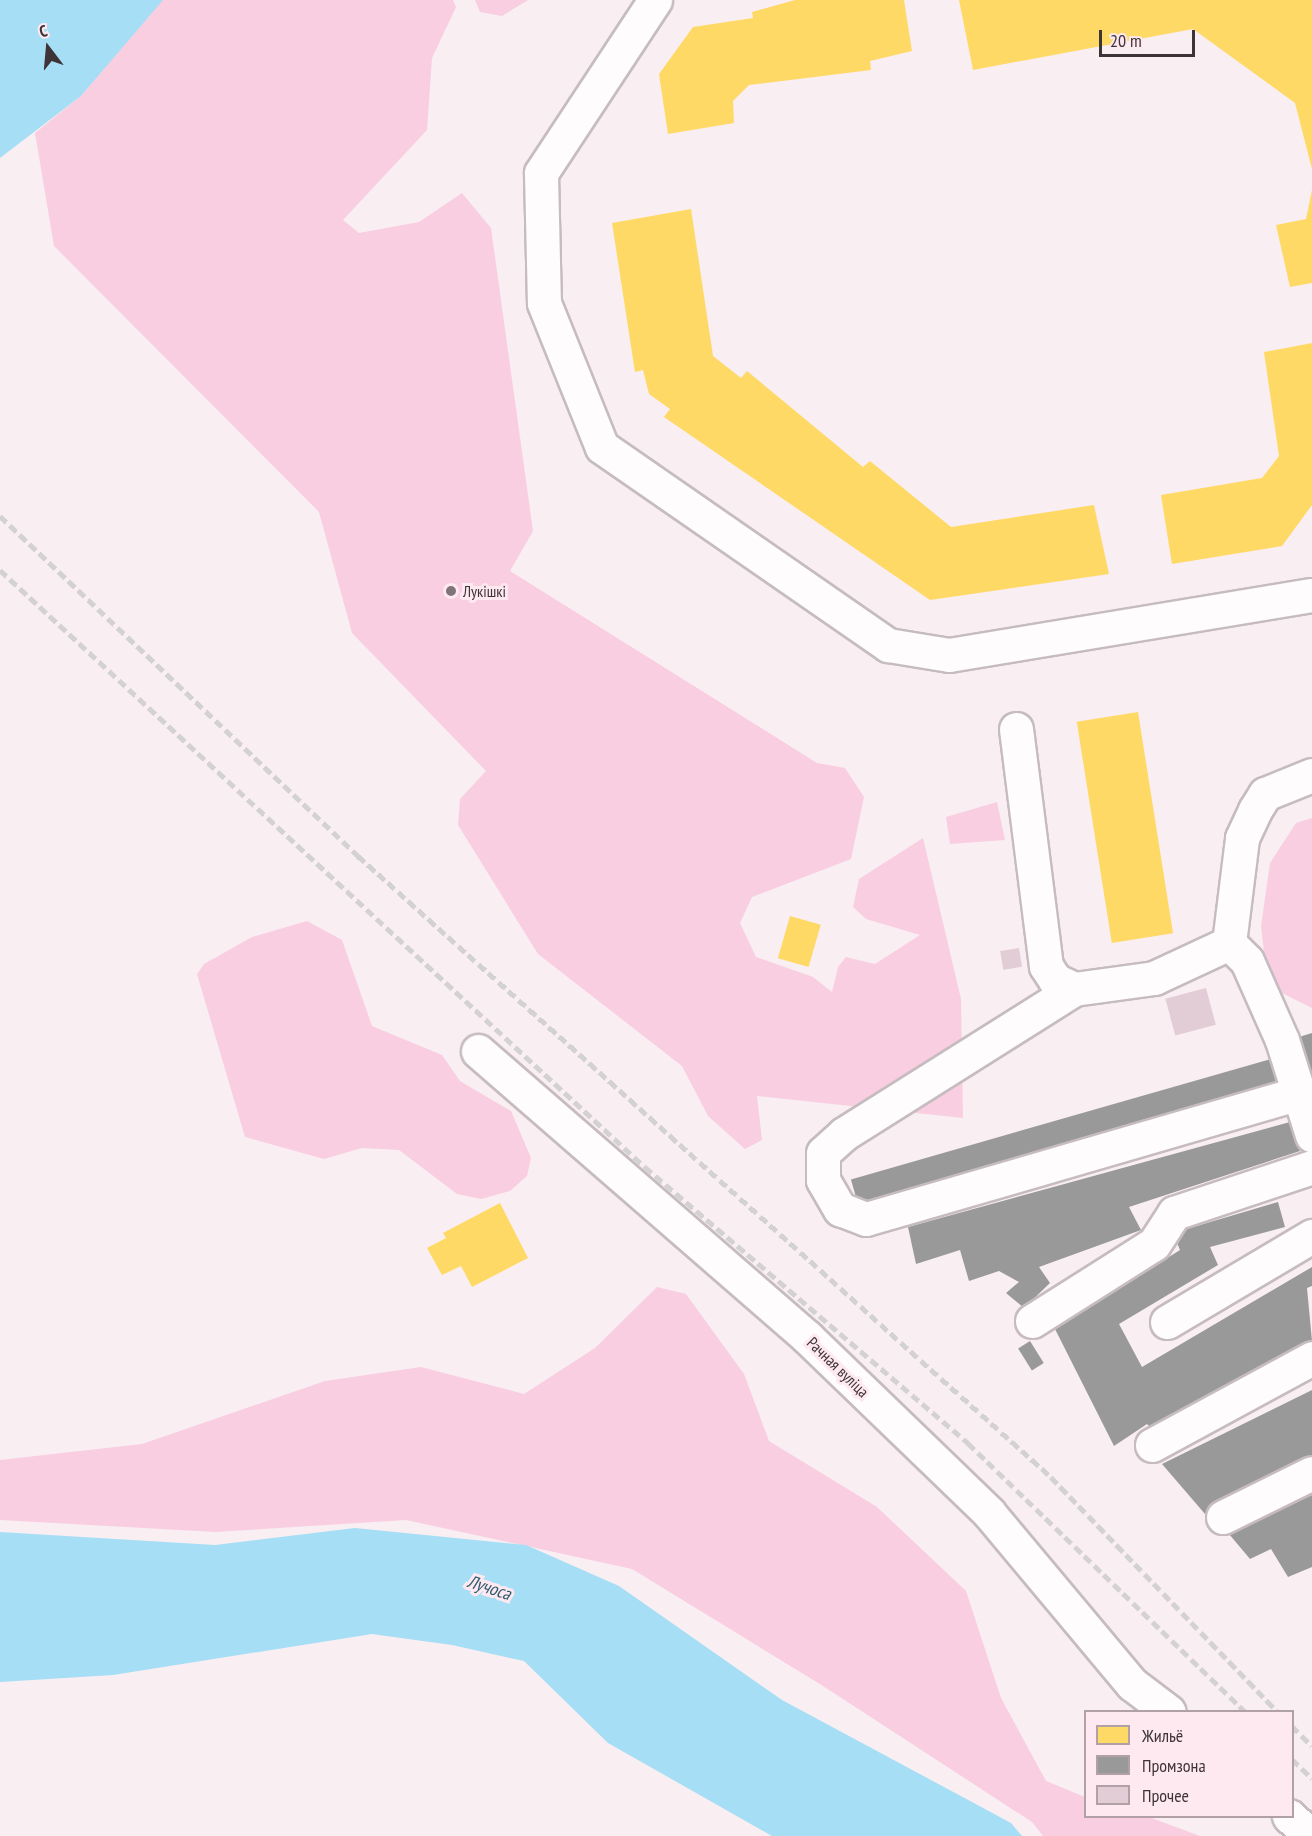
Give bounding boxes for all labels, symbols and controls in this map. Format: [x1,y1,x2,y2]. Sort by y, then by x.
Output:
north arrow [18,18,78,78]
scale bar [1102,18,1198,56]
text: С [37,20,49,41]
text: 20 m [1110,29,1142,52]
place label: Лукішкі [463,581,506,601]
marker: Лукішкі [444,584,458,598]
street label: Рачная вуліца [803,1333,873,1401]
water label: Лучоса [465,1571,513,1605]
legend [1084,1710,1294,1818]
text: Жильё [1142,1724,1183,1747]
text: Промзона [1142,1754,1206,1777]
text: Прочее [1142,1784,1189,1807]

